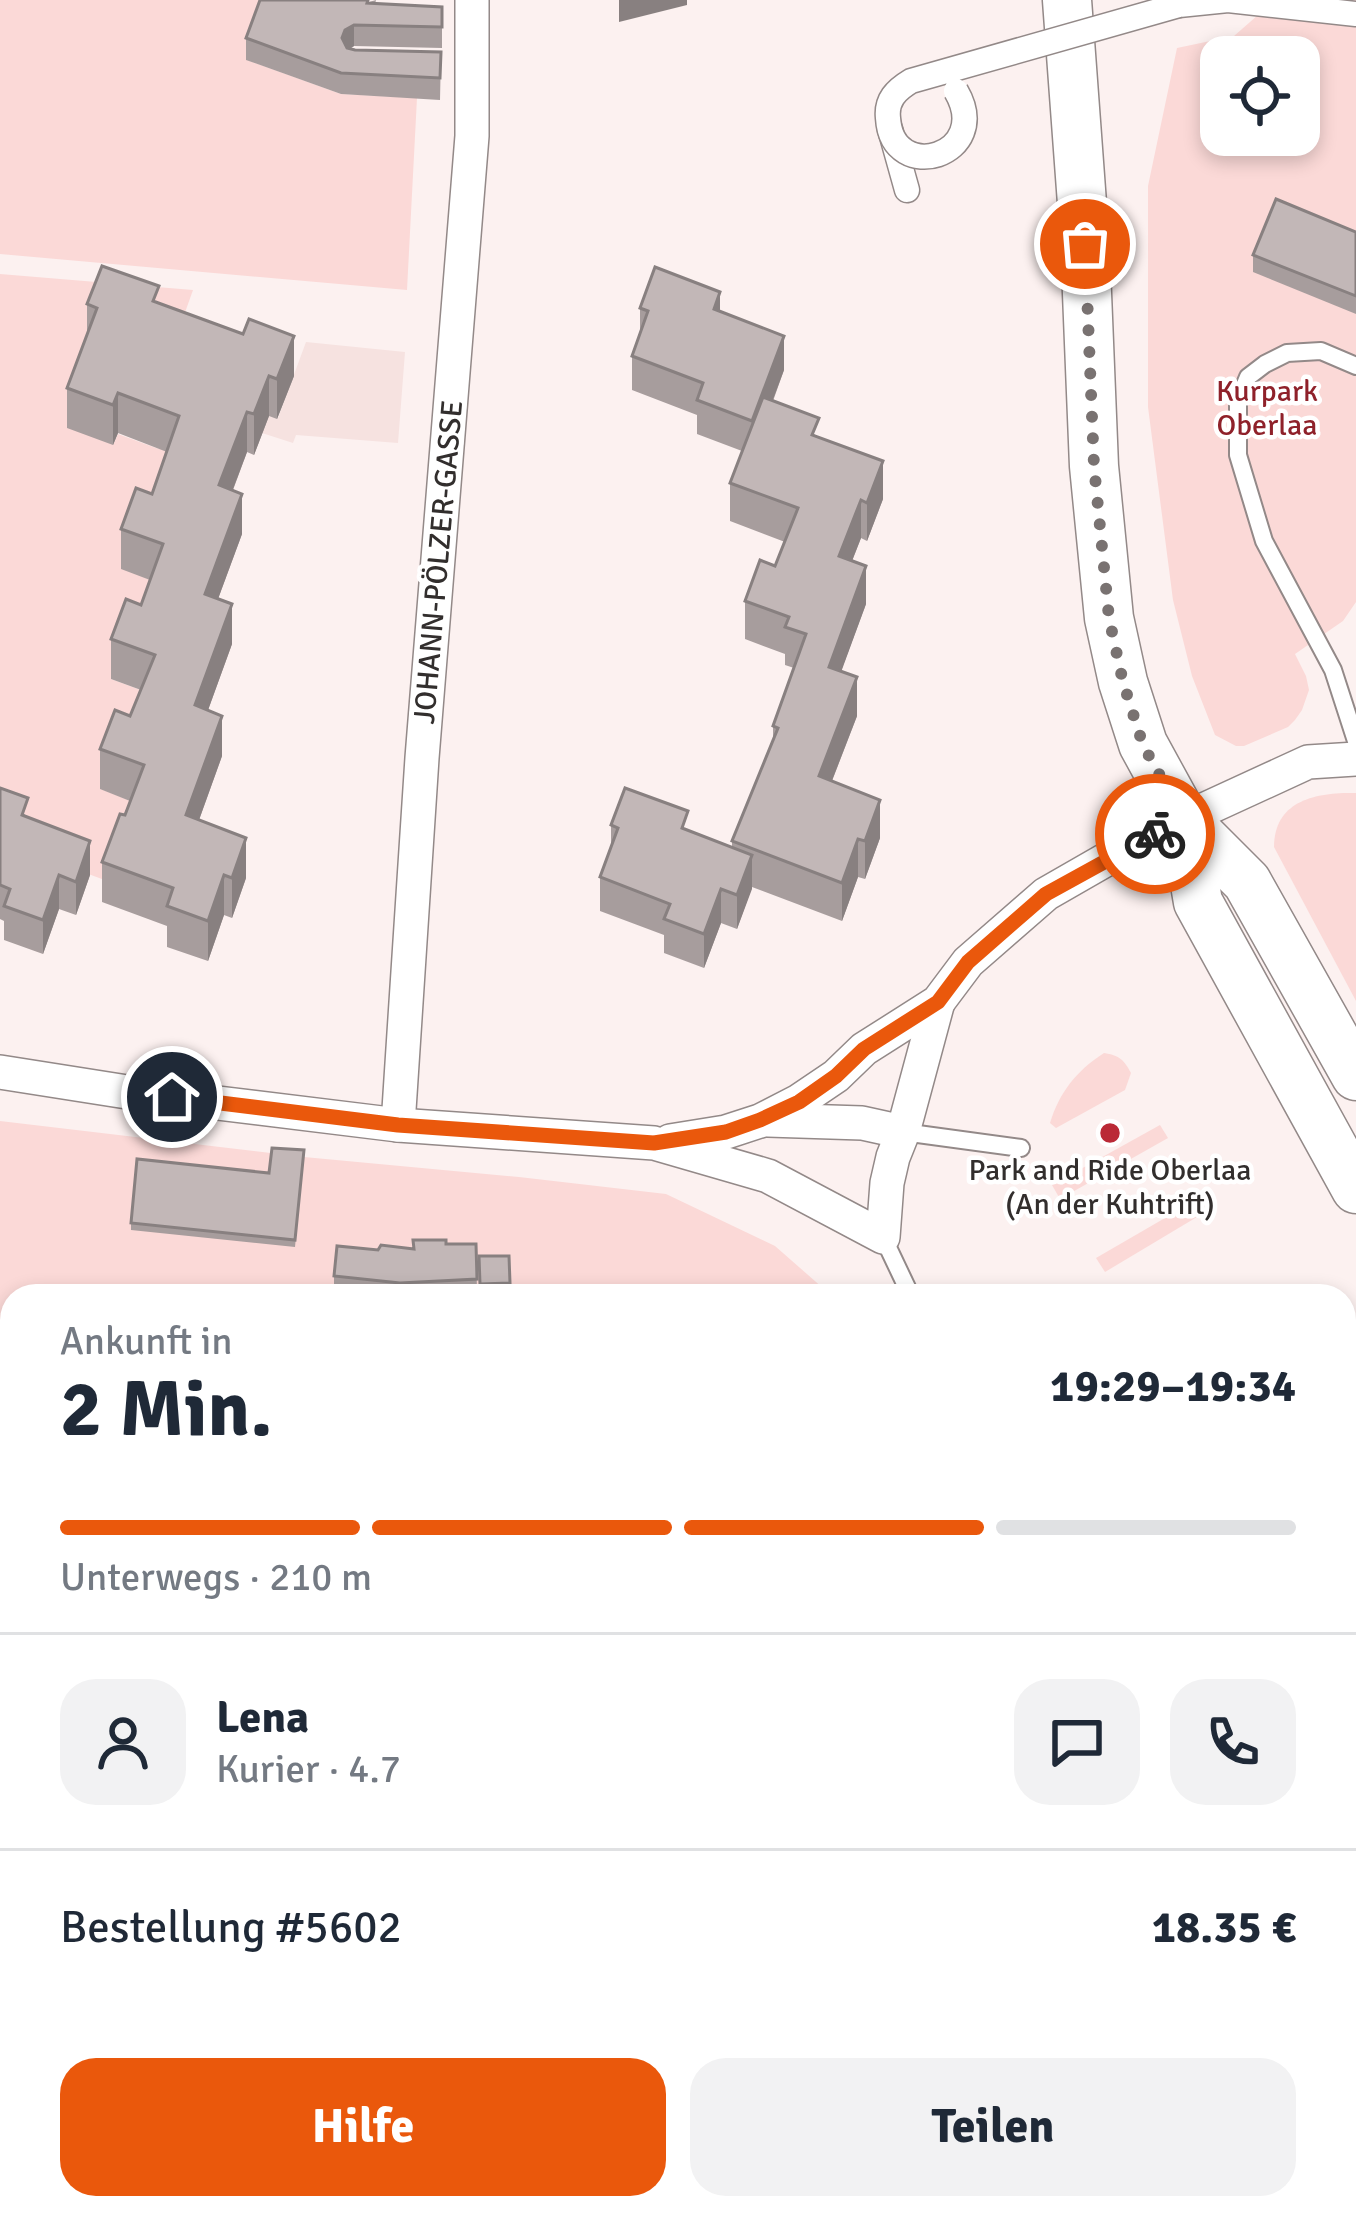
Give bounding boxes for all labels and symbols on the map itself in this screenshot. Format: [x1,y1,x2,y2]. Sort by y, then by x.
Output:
pin [1034,193,1136,295]
park label: Kurpark Oberlaa [1216,373,1318,444]
street label: JOHANN-PÖLZER-GASSE [406,399,471,725]
courier [1095,774,1215,894]
pin [121,1046,223,1148]
marker: Park and Ride Oberlaa (An der Kuhtrift) [1097,1120,1123,1146]
place label: Park and Ride Oberlaa (An der Kuhtrift) [969,1152,1251,1223]

